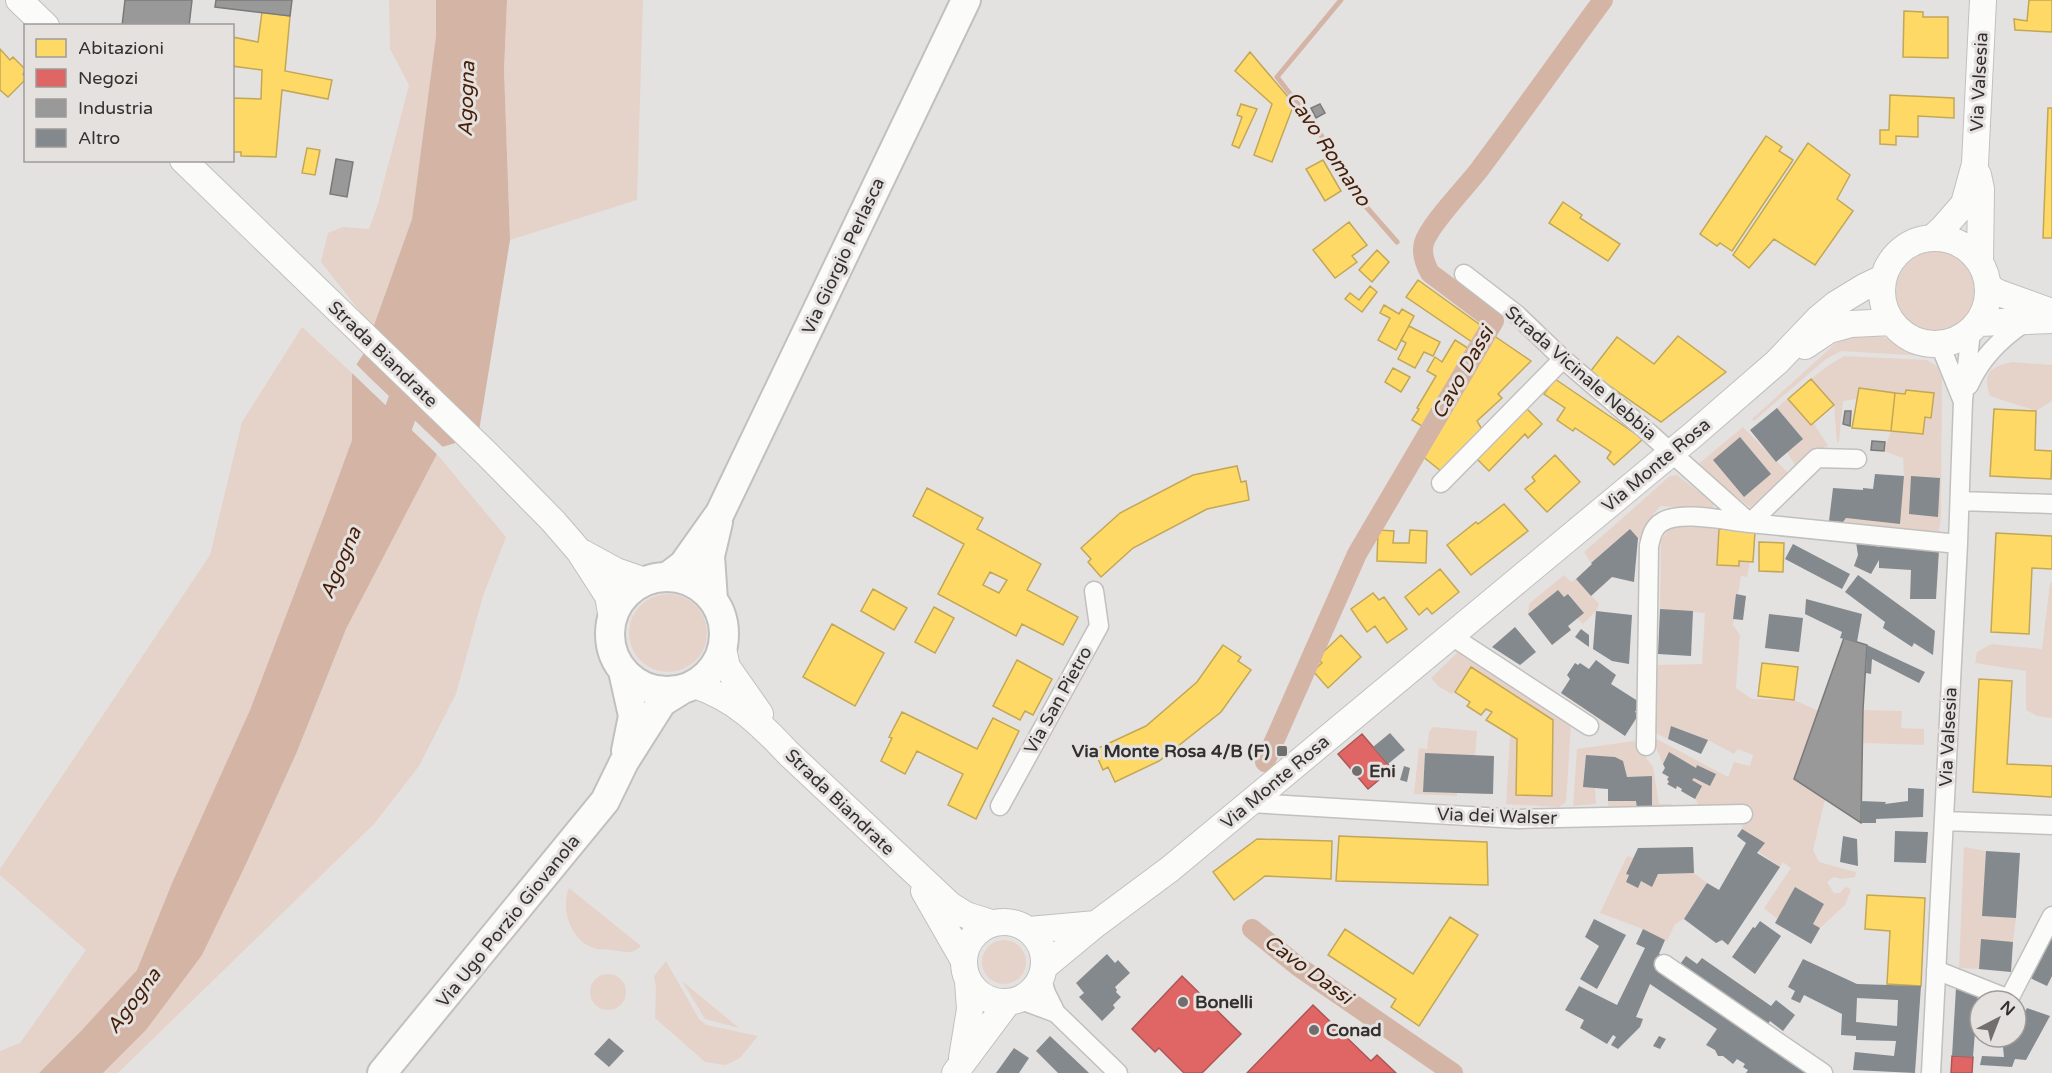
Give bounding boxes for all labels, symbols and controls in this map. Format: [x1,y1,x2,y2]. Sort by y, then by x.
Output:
legend [24,24,234,162]
street label: Via Valsesia [1965,32,1993,132]
text: Abitazioni [78,37,164,59]
water label: Agogna [454,60,480,137]
text: Negozi [78,67,138,89]
water label: Cavo Romano [1281,87,1376,212]
text: Industria [78,97,153,119]
text: Altro [78,127,120,149]
street label: Via Giorgio Perlasca [797,174,889,338]
street label: Strada Biandrate [324,296,442,412]
street label: Strada Vicinale Nebbia [1501,301,1661,445]
water label: Cavo Dassi [1427,320,1501,424]
street label: Via Monte Rosa [1597,413,1715,517]
water label: Agogna [315,523,367,602]
street label: Via San Pietro [1019,642,1097,758]
street label: Via Valsesia [1934,687,1962,787]
street label: Via Monte Rosa [1216,730,1334,834]
place label: Via Monte Rosa 4/B (F) [1072,740,1270,762]
street label: Strada Biandrate [781,744,899,860]
marker: Via Monte Rosa 4/B (F) [1275,744,1289,758]
place label: Eni [1369,760,1396,782]
marker: Eni [1350,764,1364,778]
street label: Via dei Walser [1437,803,1557,829]
street label: Via Ugo Porzio Giovanola [432,830,584,1012]
water label: Cavo Dassi [1259,930,1359,1012]
water label: Agogna [102,963,167,1038]
north arrow [1968,989,2028,1049]
place label: Bonelli [1195,991,1253,1013]
marker: Bonelli [1176,995,1190,1009]
text: N [1996,997,2019,1020]
place label: Conad [1326,1019,1382,1041]
marker: Conad [1307,1023,1321,1037]

